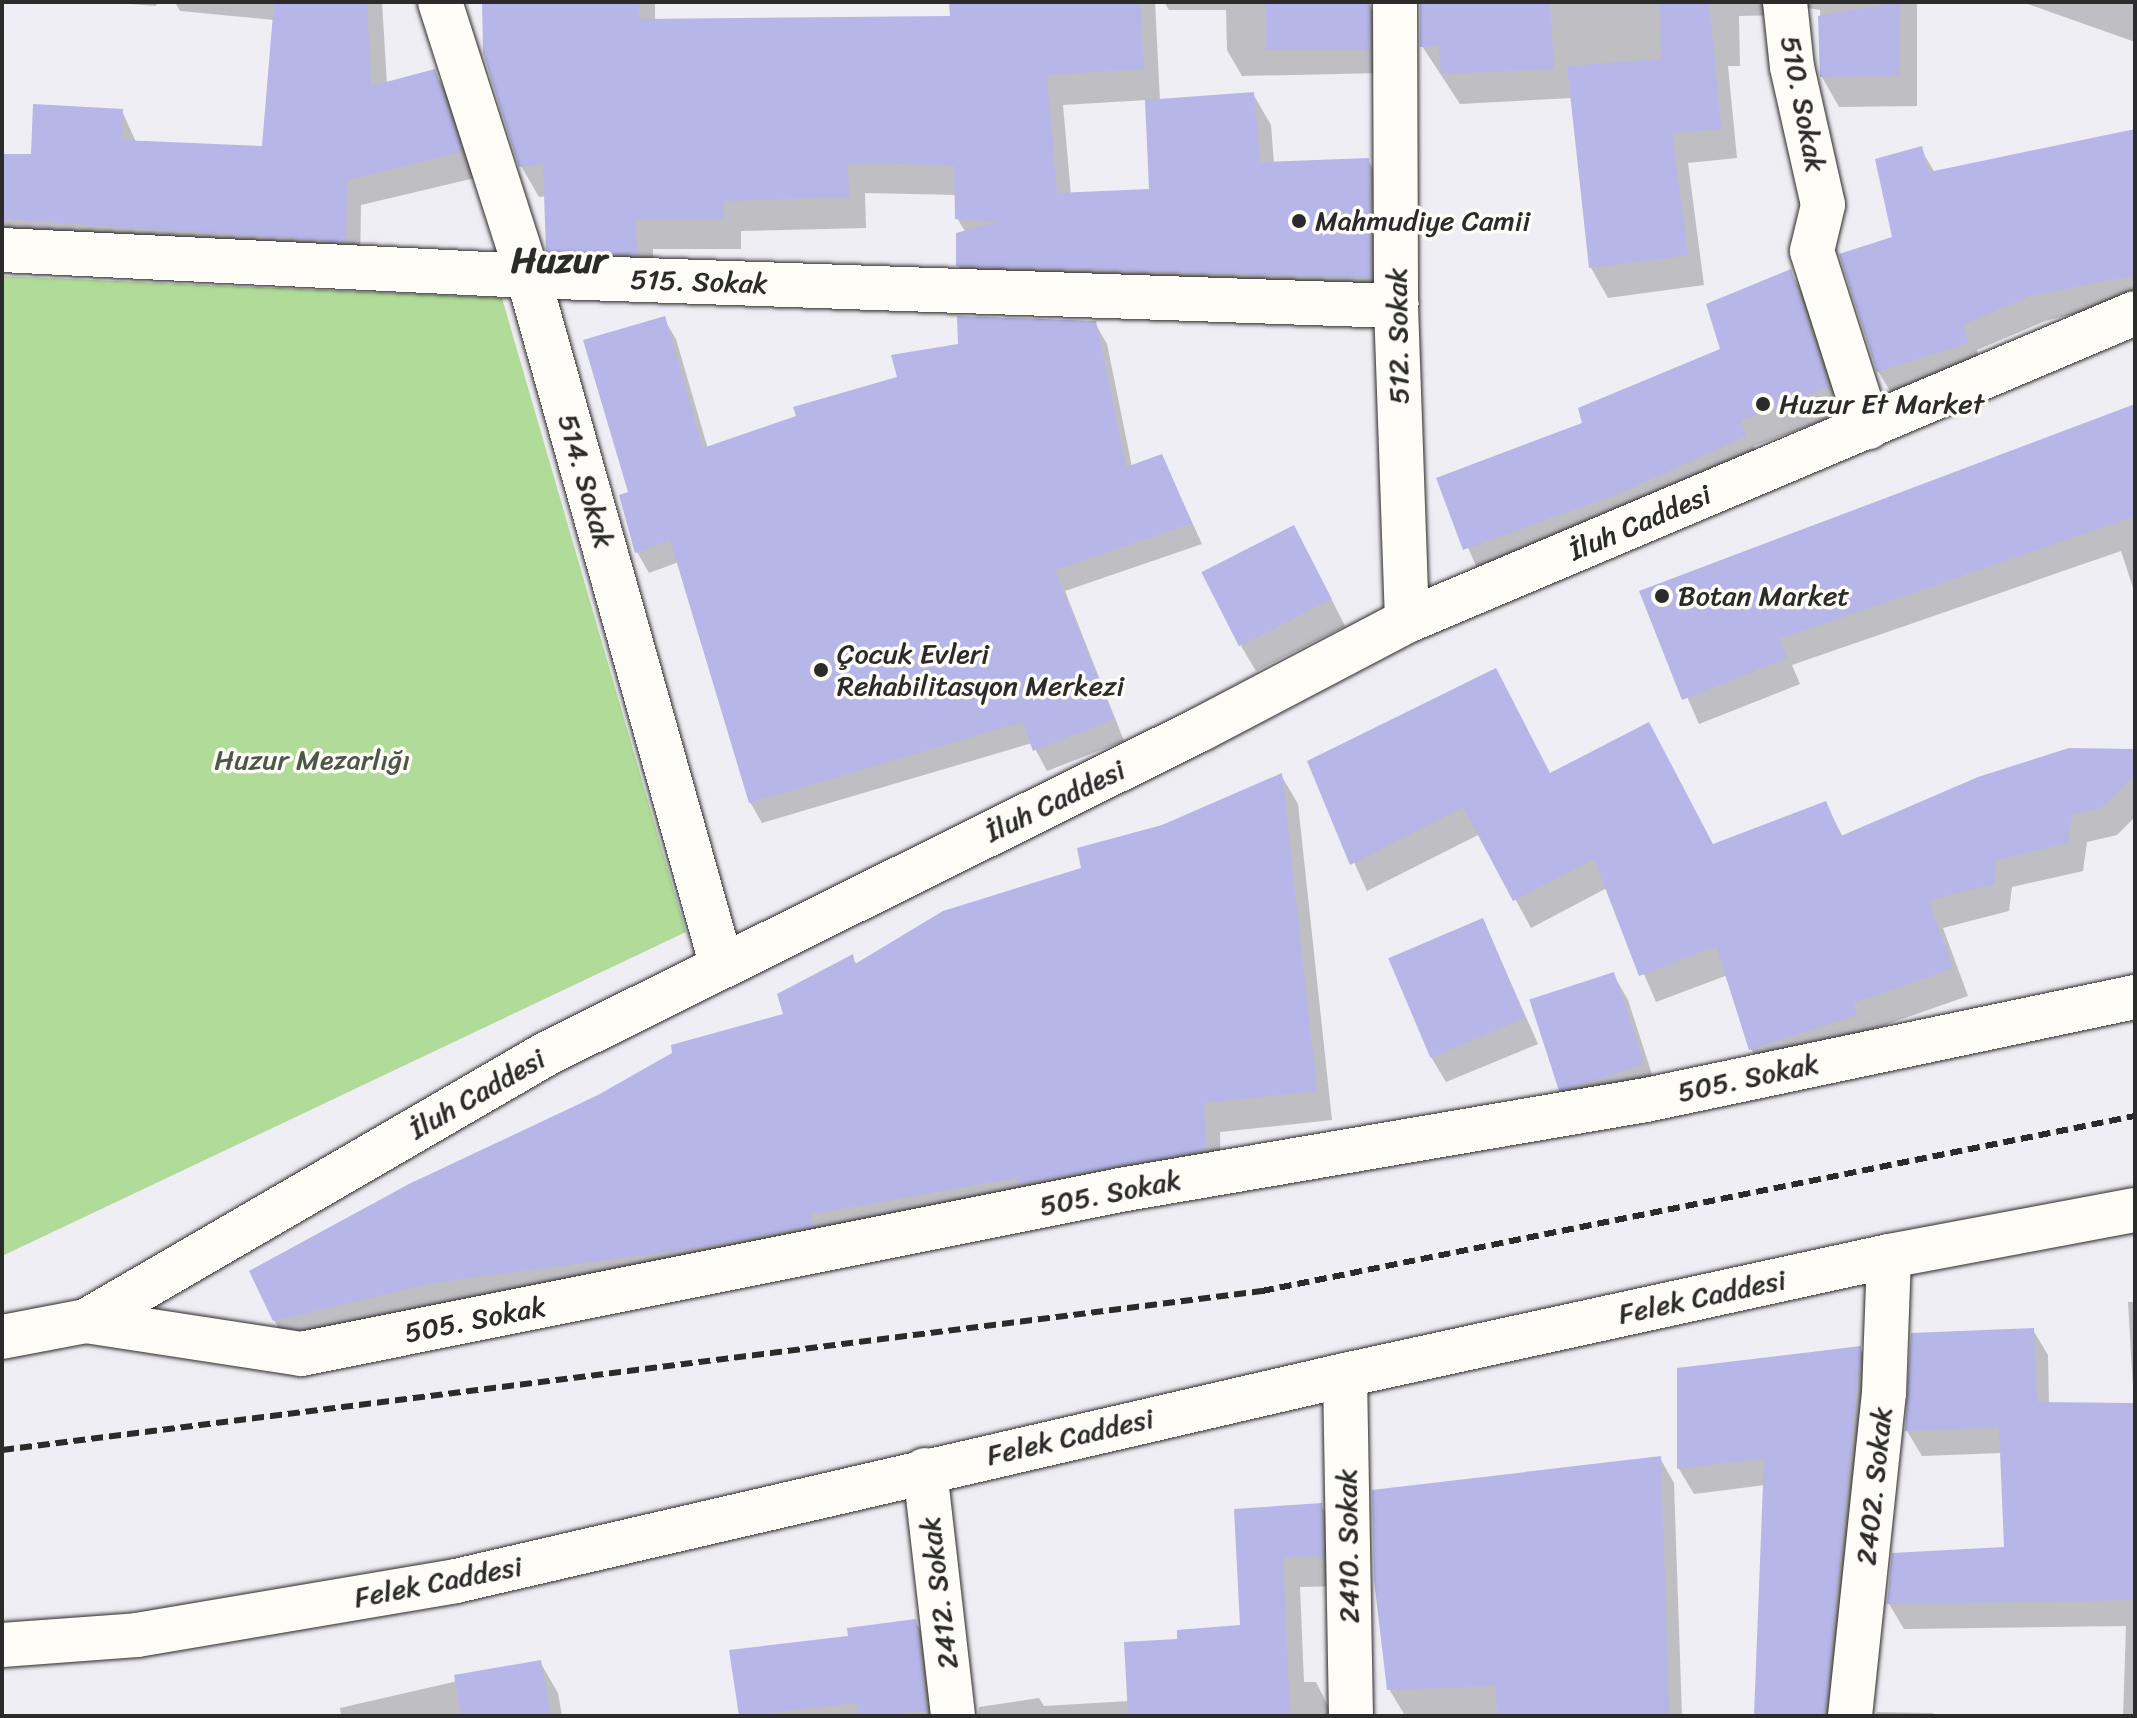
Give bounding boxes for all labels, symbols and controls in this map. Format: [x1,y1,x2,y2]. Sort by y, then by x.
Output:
street label: 510. Sokak [1773,33,1833,175]
place label: Mahmudiye Camii [1315,204,1530,238]
marker: Mahmudiye Camii [1290,212,1308,230]
district label: Huzur [511,239,607,283]
street label: 515. Sokak [630,263,768,301]
street label: 512. Sokak [1380,267,1416,405]
place label: Huzur Et Market [1779,387,1985,421]
marker: Huzur Et Market [1754,395,1772,413]
street label: 514. Sokak [551,410,621,552]
street label: İluh Caddesi [1564,478,1716,568]
place label: Botan Market [1678,579,1847,613]
marker: Botan Market [1653,587,1671,605]
place label: Çocuk Evleri Rehabilitasyon Merkezi [837,637,1124,703]
marker: Çocuk Evleri Rehabilitasyon Merkezi [812,661,830,679]
park label: Huzur Mezarlığı [214,743,410,777]
street label: İluh Caddesi [980,753,1130,849]
street label: İluh Caddesi [403,1042,551,1146]
street label: 505. Sokak [1674,1047,1822,1109]
street label: 505. Sokak [1036,1163,1184,1223]
street label: Felek Caddesi [1616,1263,1788,1331]
street label: 505. Sokak [401,1290,549,1350]
street label: Felek Caddesi [984,1402,1156,1472]
street label: 2402. Sokak [1849,1405,1899,1567]
street label: 2410. Sokak [1330,1468,1366,1624]
street label: 2412. Sokak [913,1515,965,1671]
street label: Felek Caddesi [352,1549,524,1615]

